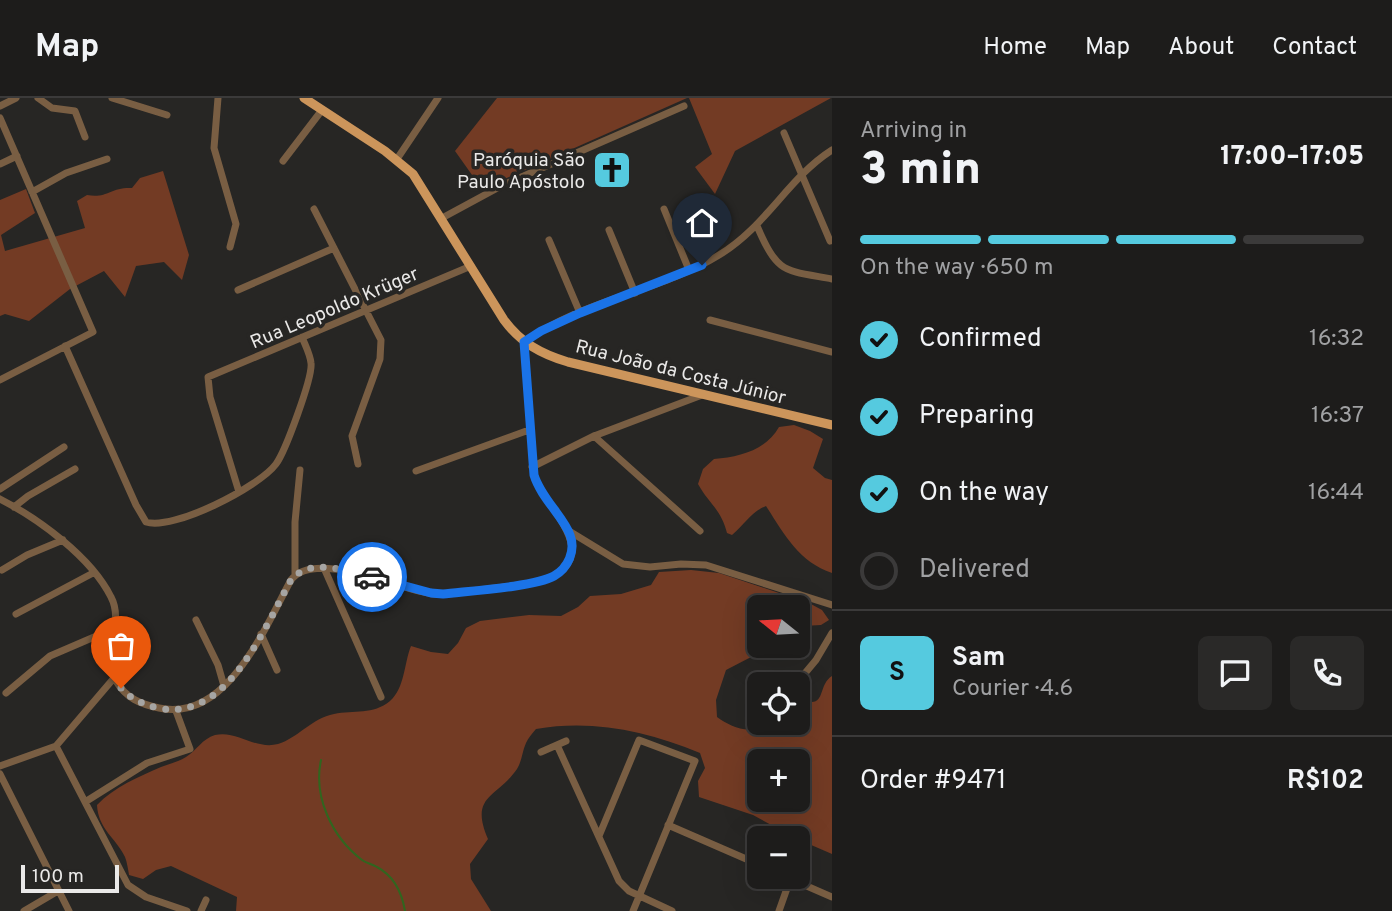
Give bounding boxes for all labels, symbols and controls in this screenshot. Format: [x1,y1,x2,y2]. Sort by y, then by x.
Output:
text: Map [35,27,99,69]
text: Home [983,33,1047,63]
text: Map [1085,33,1130,63]
text: About [1168,33,1234,63]
text: Contact [1272,33,1357,63]
text: Arriving in [860,117,967,146]
text: 17:00–17:05 [1220,141,1364,174]
text: 3 min [860,142,981,201]
place label: Paróquia São Paulo Apóstolo [457,149,585,195]
church icon: Paróquia São Paulo Apóstolo [591,149,633,191]
pin [672,193,732,265]
icon: home [683,204,721,242]
text: On the way · 650 m [860,254,1053,283]
street label: Rua Leopoldo Krüger [247,262,423,355]
icon: check [860,321,898,359]
text: Confirmed [919,323,1042,356]
text: 16:32 [1309,325,1364,354]
street label: Rua João da Costa Júnior [573,335,789,411]
icon: check [860,398,898,436]
text: Preparing [919,400,1034,433]
text: 16:37 [1311,402,1364,431]
icon: check [860,475,898,513]
text: On the way [919,477,1049,510]
text: 16:44 [1308,479,1364,508]
courier [337,542,407,612]
text: Delivered [919,554,1030,587]
icon: car [353,558,391,596]
north arrow [747,595,810,658]
map controls [747,595,810,889]
pin [91,616,151,688]
icon: bag [102,627,140,665]
button: chat [1198,636,1272,710]
button: phone [1290,636,1364,710]
text: Sam [952,642,1005,675]
text: S [889,657,905,690]
button: locate [747,672,810,735]
text: Courier · 4.6 [952,675,1073,704]
button: + [747,749,810,812]
text: Order #9471 [860,765,1007,798]
text: R$102 [1287,765,1364,798]
button: − [747,826,810,889]
scale bar [21,862,119,894]
text: 100 m [32,865,84,889]

